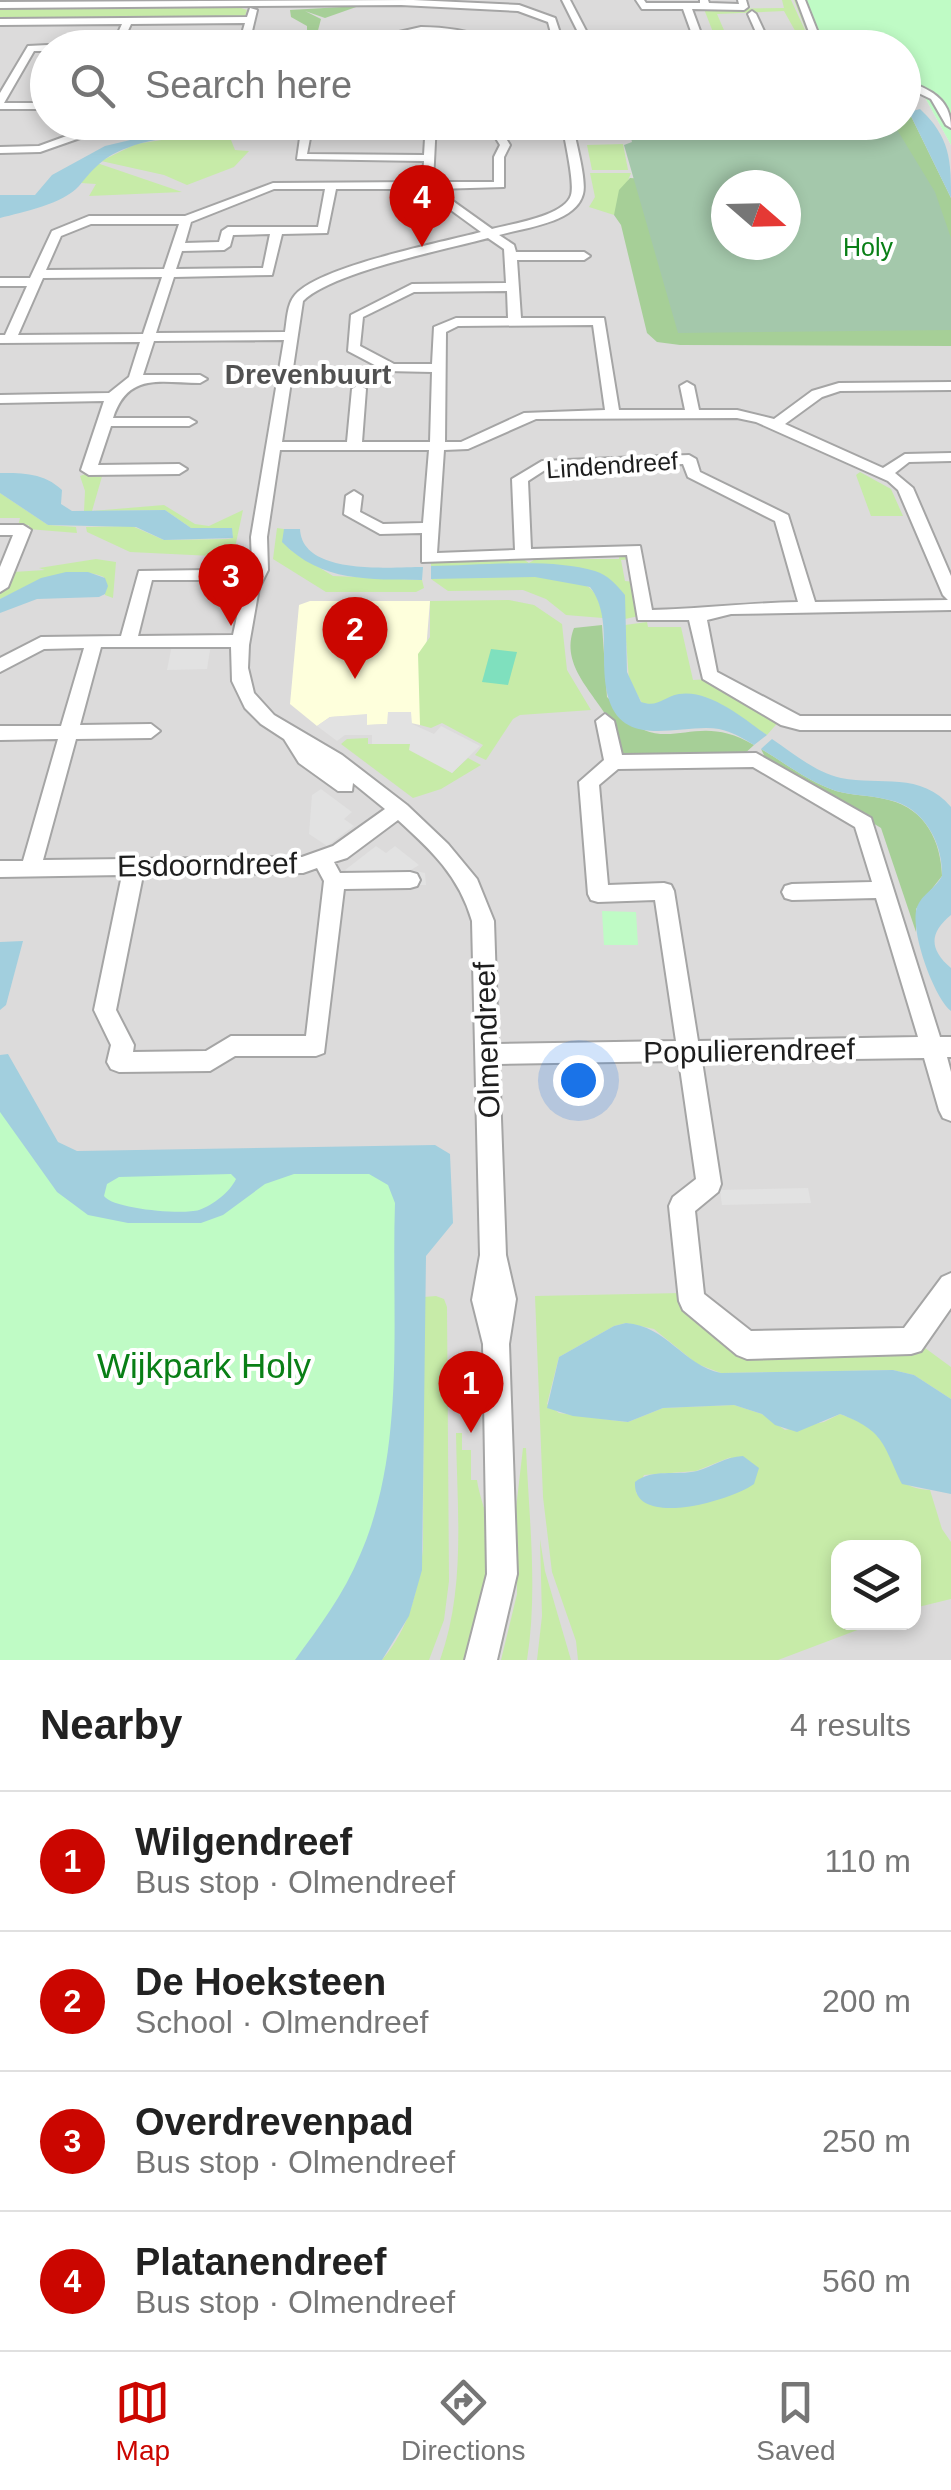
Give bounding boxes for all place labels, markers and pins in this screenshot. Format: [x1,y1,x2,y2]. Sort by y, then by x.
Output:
pin: 4 [390,164,454,247]
pin: 3 [198,544,264,626]
pin: 2 [322,596,388,679]
pin: 1 [438,1350,504,1433]

